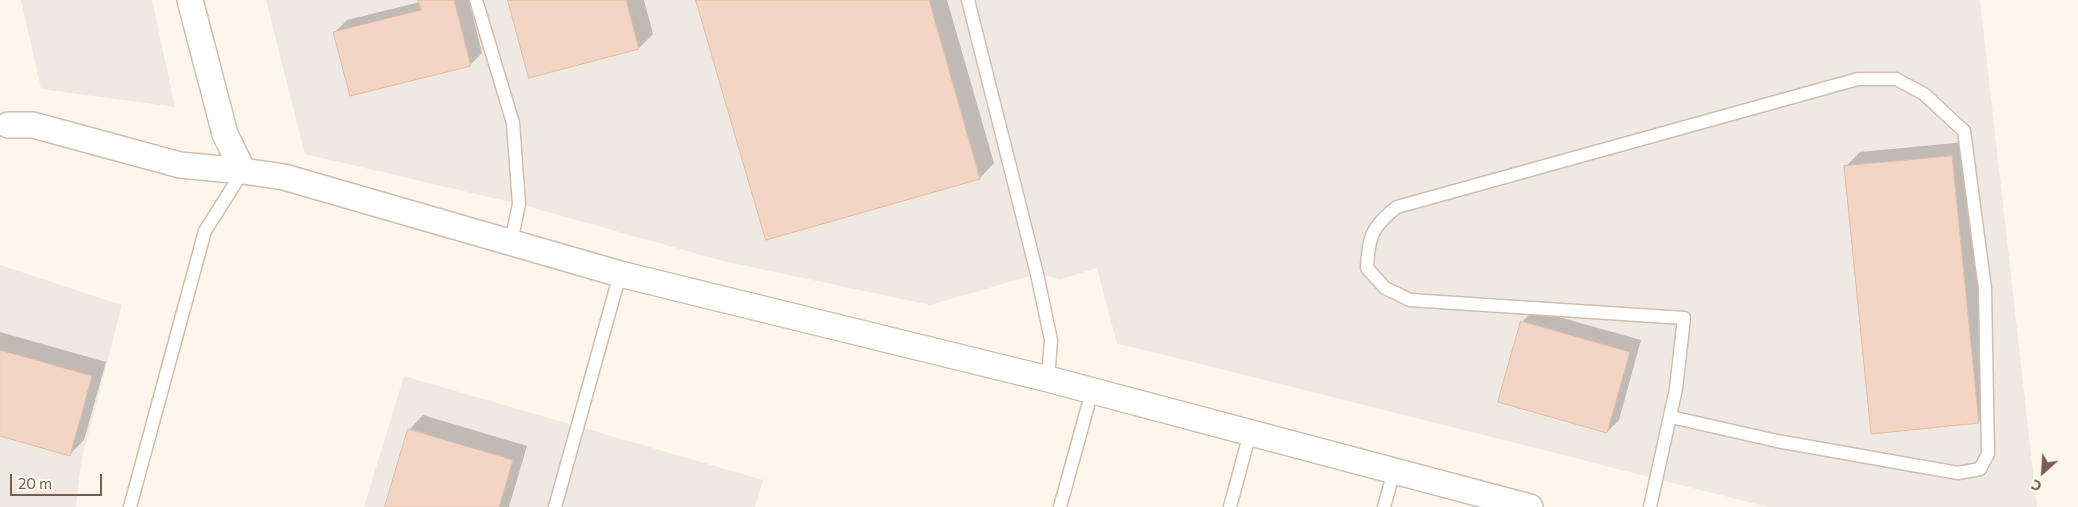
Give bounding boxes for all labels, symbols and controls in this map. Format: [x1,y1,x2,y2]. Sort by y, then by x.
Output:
north arrow [2018,447,2068,497]
scale bar [12,464,105,496]
text: 20 m [18,474,52,492]
text: С [2028,476,2044,496]

